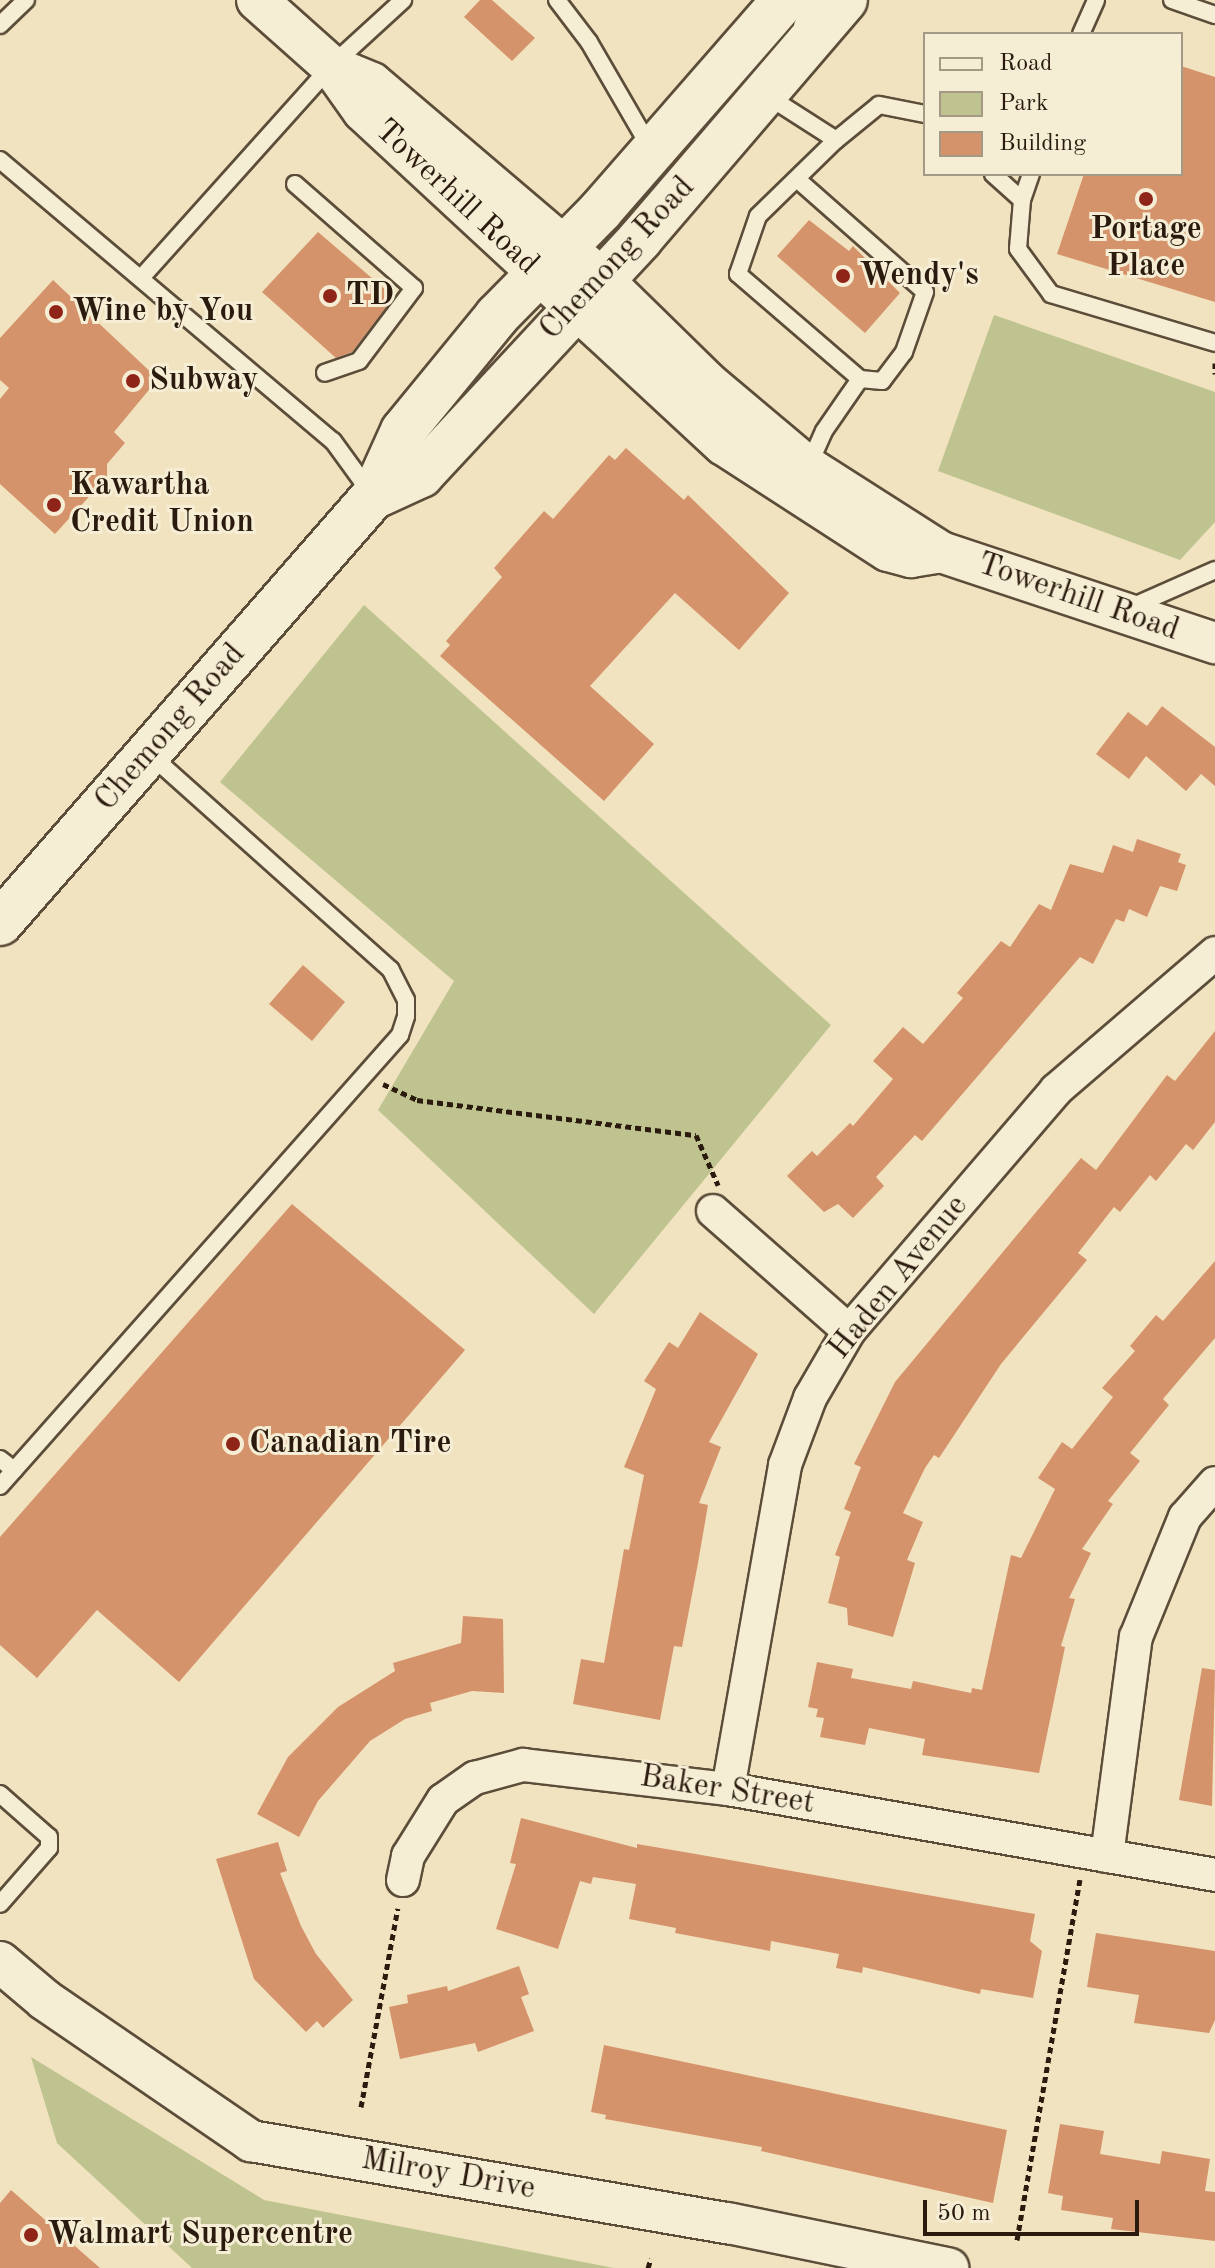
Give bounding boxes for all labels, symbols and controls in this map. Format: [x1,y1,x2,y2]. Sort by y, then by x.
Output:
legend [923,32,1183,176]
text: Road [999,52,1052,76]
text: Park [999,92,1048,116]
street label: Towerhill Road [366,112,546,284]
text: Building [999,132,1086,156]
street label: Chemong Road [532,169,704,349]
marker: Portage Place [1137,190,1155,208]
place label: Portage Place [1090,212,1202,287]
place label: Wendy's [859,257,979,295]
marker: Wendy's [834,267,852,285]
place label: TD [346,277,394,315]
marker: TD [321,287,339,305]
place label: Wine by You [72,293,253,331]
marker: Wine by You [47,303,65,321]
place label: Subway [149,362,258,400]
marker: Subway [124,372,142,390]
place label: Kawartha Credit Union [70,468,254,543]
marker: Kawartha Credit Union [45,496,63,514]
street label: Towerhill Road [972,546,1184,650]
street label: Chemong Road [88,636,254,820]
street label: Haden Avenue [821,1188,977,1368]
place label: Canadian Tire [249,1425,451,1463]
marker: Canadian Tire [224,1435,242,1453]
street label: Baker Street [637,1758,817,1824]
street label: Milroy Drive [358,2141,538,2209]
scale bar [927,2184,1143,2234]
text: 50 m [937,2202,991,2226]
place label: Walmart Supercentre [47,2216,353,2254]
marker: Walmart Supercentre [22,2226,40,2244]

